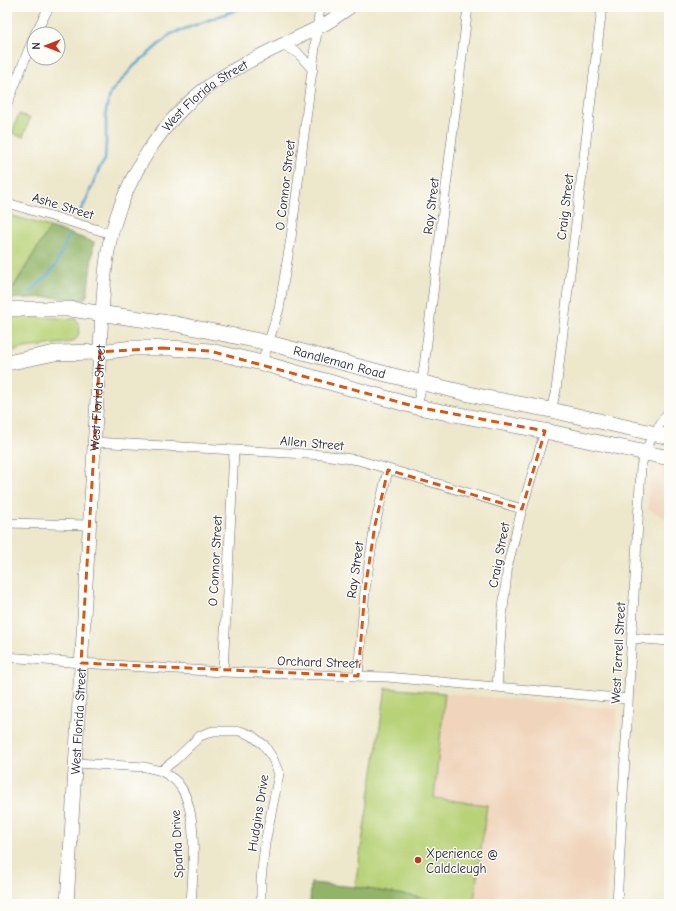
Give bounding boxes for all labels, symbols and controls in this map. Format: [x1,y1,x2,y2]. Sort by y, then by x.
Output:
north arrow [26,26,66,66]
text: N [30,42,43,50]
street label: West Florida Street [158,56,251,134]
street label: O Connor Street [272,138,298,231]
street label: Craig Street [554,172,577,241]
street label: Ray Street [420,176,442,235]
street label: Ashe Street [31,190,97,223]
street label: Randleman Road [292,342,387,381]
street label: West Florida Street [86,343,108,451]
street label: Allen Street [280,433,346,453]
street label: O Connor Street [205,514,225,607]
street label: Craig Street [485,520,513,589]
street label: Ray Street [344,539,367,599]
street label: West Terrell Street [608,601,628,704]
street label: Orchard Street [277,653,360,671]
street label: West Florida Street [67,667,89,775]
street label: Hudgins Drive [245,773,272,853]
street label: Sparta Drive [168,809,186,879]
place label: Xperience @ Caldcleugh [426,846,498,876]
marker: Xperience @ Caldcleugh [413,855,423,865]

